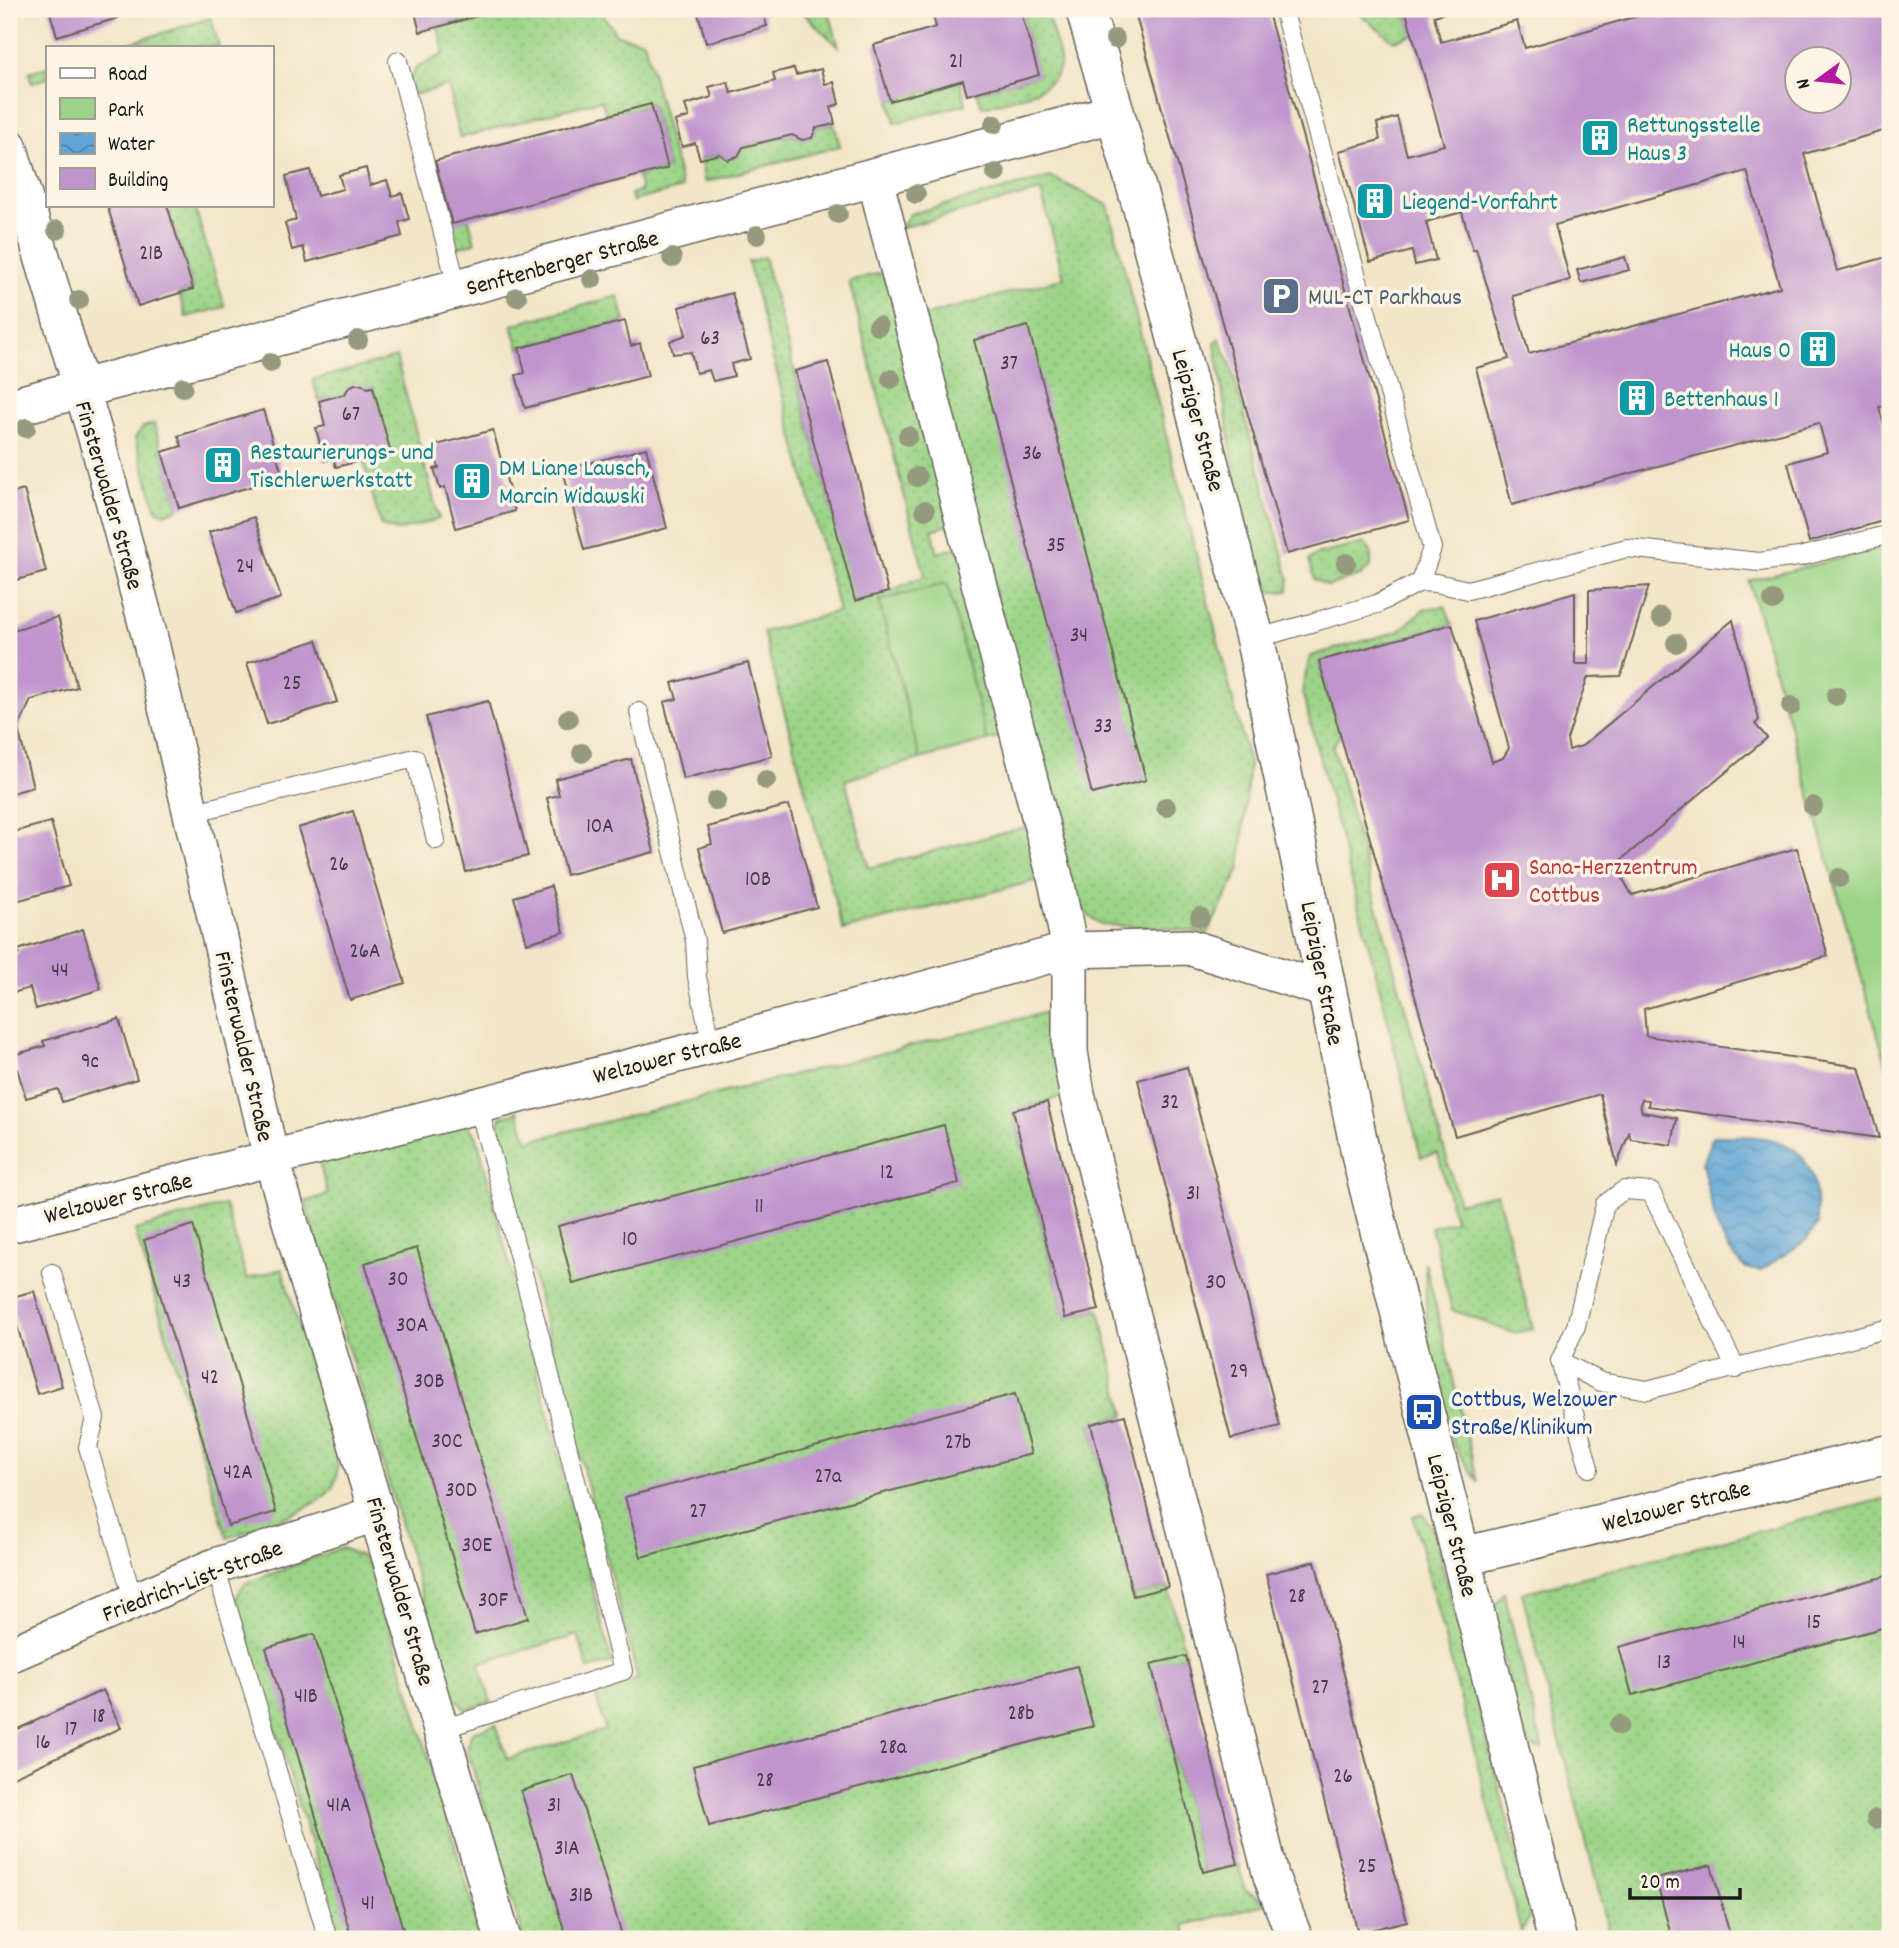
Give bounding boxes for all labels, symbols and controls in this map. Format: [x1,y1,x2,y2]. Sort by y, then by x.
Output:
legend [46,46,273,206]
north arrow [1784,46,1854,116]
house number: 21 [949,48,963,78]
text: Road [108,61,147,91]
text: N [1791,75,1819,92]
text: Park [108,97,144,127]
place label: Rettungsstelle Haus 3 [1627,110,1761,172]
building icon: Rettungsstelle Haus 3 [1579,117,1621,159]
text: Water [108,131,155,161]
text: Building [108,167,168,197]
building icon: Liegend-Vorfahrt [1354,180,1396,222]
place label: Liegend-Vorfahrt [1402,187,1558,221]
street label: Senftenberger Straße [463,223,663,307]
house number: 21B [139,240,163,270]
parking icon: MUL-CT Parkhaus [1260,275,1302,317]
place label: MUL-CT Parkhaus [1308,282,1462,316]
house number: 63 [700,325,720,355]
building icon: Haus 0 [1797,328,1839,370]
place label: Haus 0 [1728,335,1791,369]
street label: Leipziger Straße [1161,346,1231,496]
house number: 37 [1000,350,1018,380]
building icon: Bettenhaus 1 [1616,377,1658,419]
place label: Bettenhaus 1 [1664,384,1779,418]
street label: Finsterwalder Straße [64,398,150,594]
house number: 67 [342,401,360,431]
place label: Restaurierungs- und Tischlerwerkstatt [250,437,434,499]
house number: 36 [1022,440,1042,470]
building icon: Restaurierungs- und Tischlerwerkstatt [202,444,244,486]
place label: DM Liane Lausch, Marcin Widawski [499,453,650,515]
building icon: DM Liane Lausch, Marcin Widawski [451,460,493,502]
house number: 35 [1046,532,1066,562]
house number: 24 [236,553,254,583]
house number: 34 [1070,622,1088,652]
house number: 25 [283,670,301,700]
house number: 33 [1094,713,1112,743]
house number: 10A [586,813,614,843]
house number: 26 [329,851,349,881]
place label: Sana-Herzzentrum Cottbus [1529,852,1698,914]
hospital icon: Sana-Herzzentrum Cottbus [1481,859,1523,901]
house number: 10B [745,866,771,896]
street label: Leipziger Straße [1289,898,1351,1049]
house number: 26A [350,938,380,968]
street label: Finsterwalder Straße [204,948,281,1145]
house number: 44 [51,957,69,987]
street label: Welzower Straße [590,1025,745,1095]
house number: 9c [81,1048,99,1078]
house number: 32 [1161,1089,1179,1119]
house number: 12 [880,1159,894,1189]
street label: Welzower Straße [41,1165,196,1235]
house number: 31 [1186,1180,1200,1210]
house number: 11 [754,1193,764,1223]
house number: 10 [622,1226,638,1256]
house number: 30 [388,1266,408,1296]
house number: 43 [173,1268,191,1298]
house number: 30 [1206,1269,1226,1299]
house number: 30A [396,1312,428,1342]
house number: 29 [1230,1358,1248,1388]
house number: 42 [201,1364,219,1394]
house number: 30B [414,1368,444,1398]
place label: Cottbus, Welzower Straße/Klinikum [1451,1384,1617,1446]
bus stop icon: Cottbus, Welzower Straße/Klinikum [1403,1391,1445,1433]
house number: 30C [431,1428,463,1458]
house number: 27b [945,1429,971,1459]
street label: Leipziger Straße [1416,1451,1484,1601]
house number: 42A [223,1459,253,1489]
house number: 27a [814,1463,843,1493]
street label: Welzower Straße [1599,1473,1754,1543]
house number: 30D [445,1477,477,1507]
street label: Finsterwalder Straße [355,1494,441,1690]
house number: 27 [689,1498,707,1528]
house number: 30E [462,1532,493,1562]
street label: Friedrich-List-Straße [98,1533,288,1633]
house number: 28 [1288,1583,1306,1613]
house number: 30F [478,1587,509,1617]
house number: 15 [1807,1609,1821,1639]
house number: 14 [1732,1629,1746,1659]
house number: 13 [1657,1649,1671,1679]
house number: 27 [1311,1674,1329,1704]
house number: 41B [294,1683,318,1713]
house number: 28b [1008,1700,1034,1730]
house number: 18 [92,1703,106,1733]
house number: 17 [65,1716,77,1746]
house number: 16 [36,1729,50,1759]
house number: 28a [879,1734,908,1764]
house number: 26 [1333,1763,1353,1793]
house number: 28 [756,1767,774,1797]
house number: 41A [327,1792,351,1822]
house number: 31 [547,1792,561,1822]
house number: 31A [554,1835,580,1865]
house number: 25 [1358,1853,1376,1883]
scale bar [1630,1857,1740,1901]
text: 20 m [1640,1869,1680,1899]
house number: 31B [569,1882,593,1912]
house number: 41 [361,1890,375,1920]

